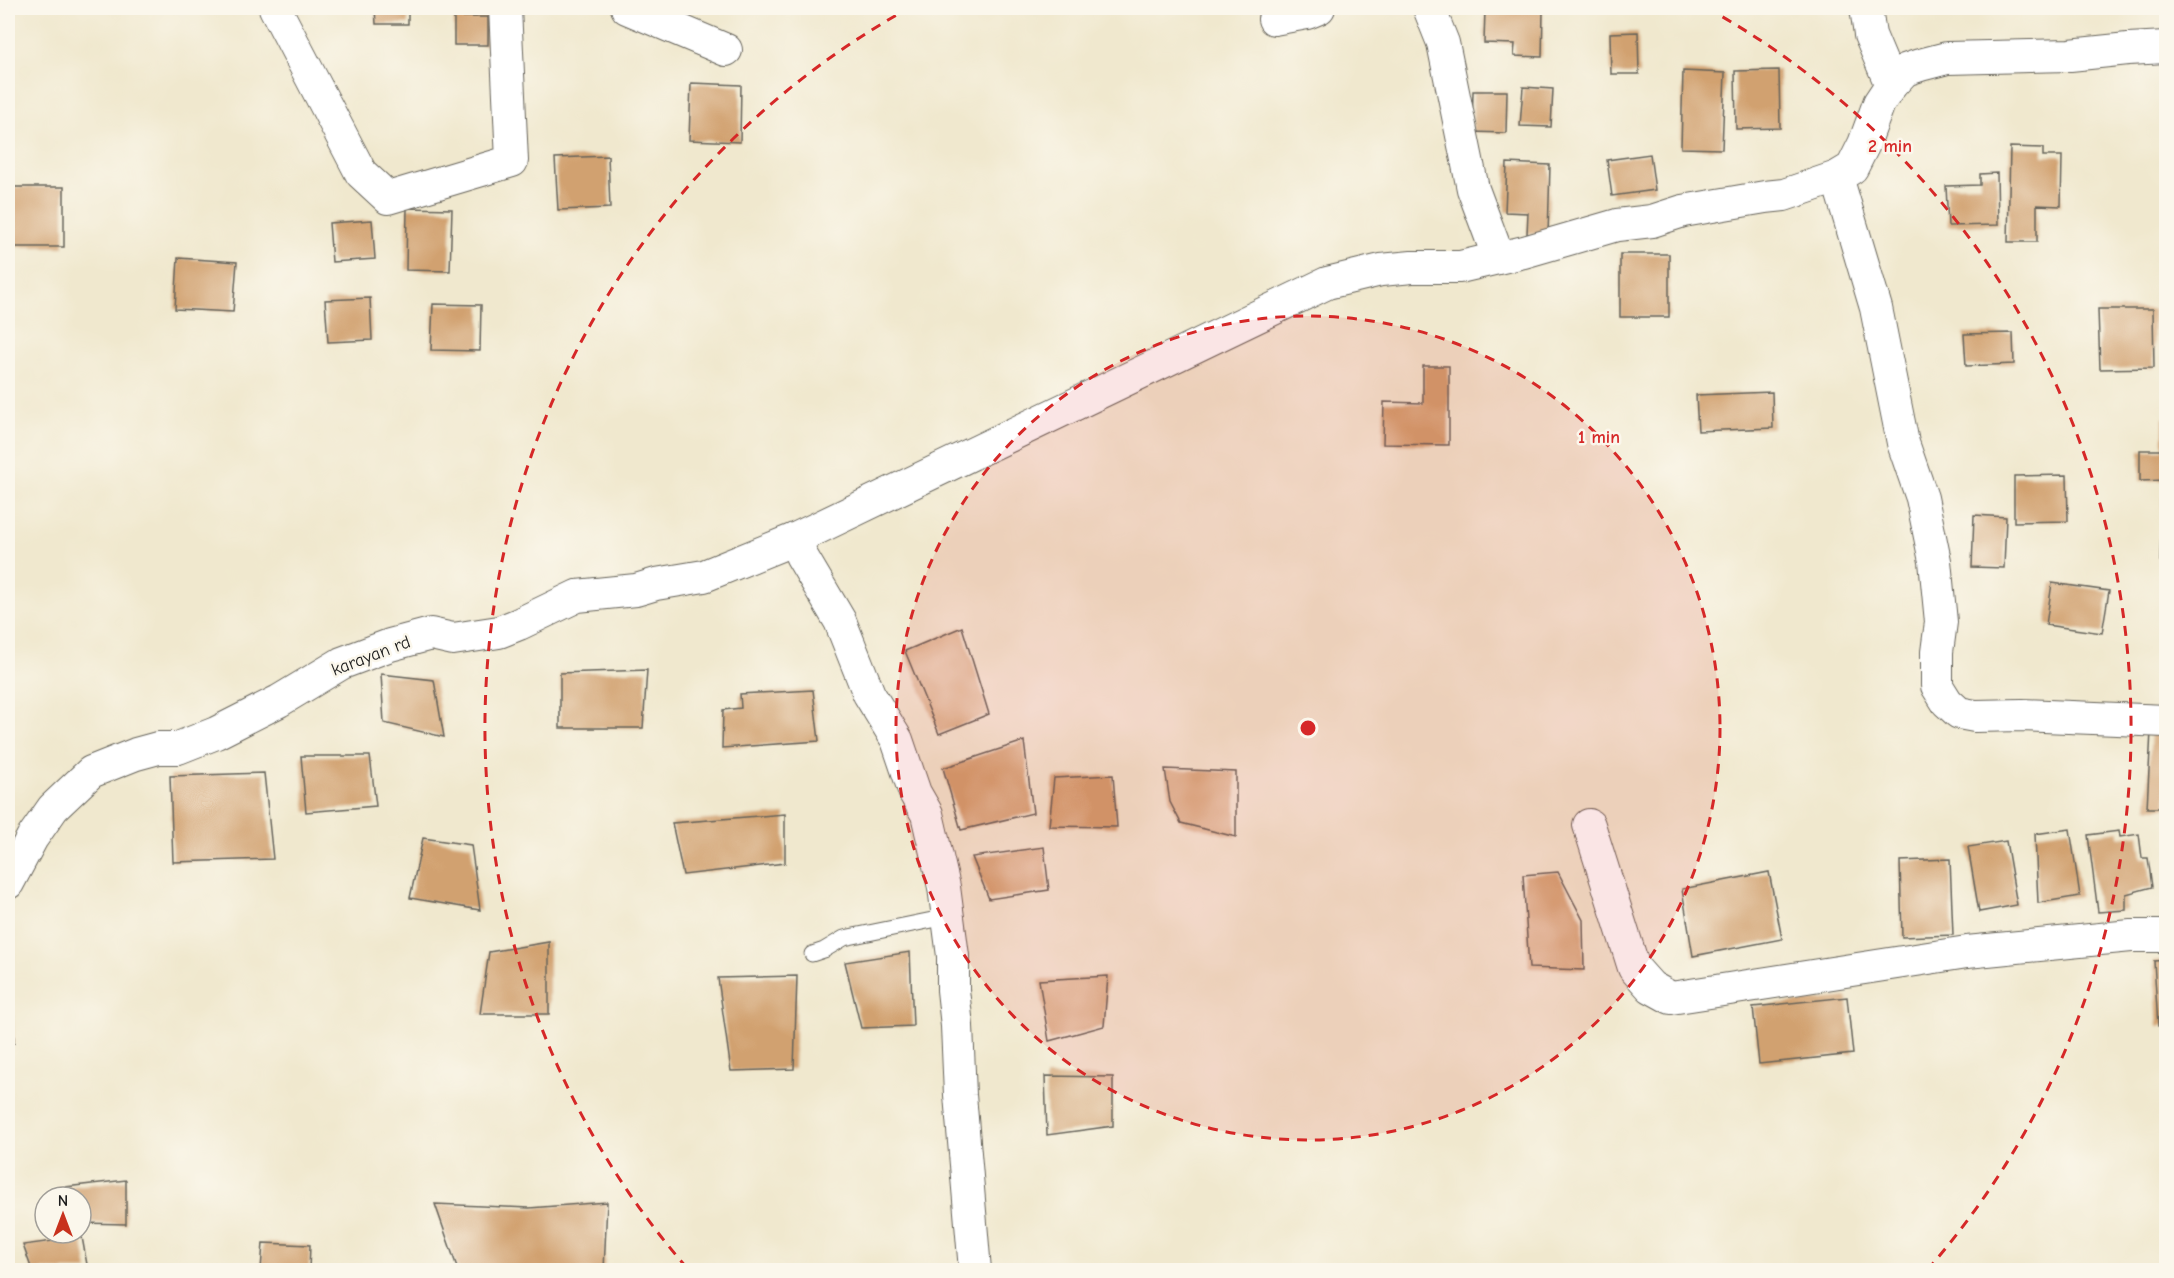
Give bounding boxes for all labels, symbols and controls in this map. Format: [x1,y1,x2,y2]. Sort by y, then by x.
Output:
text: 2 min [1868,136,1912,157]
text: 1 min [1578,427,1620,448]
street label: karayan rd [329,631,413,681]
centre of rings [1298,718,1318,738]
north arrow [33,1185,93,1245]
text: N [58,1192,68,1210]

